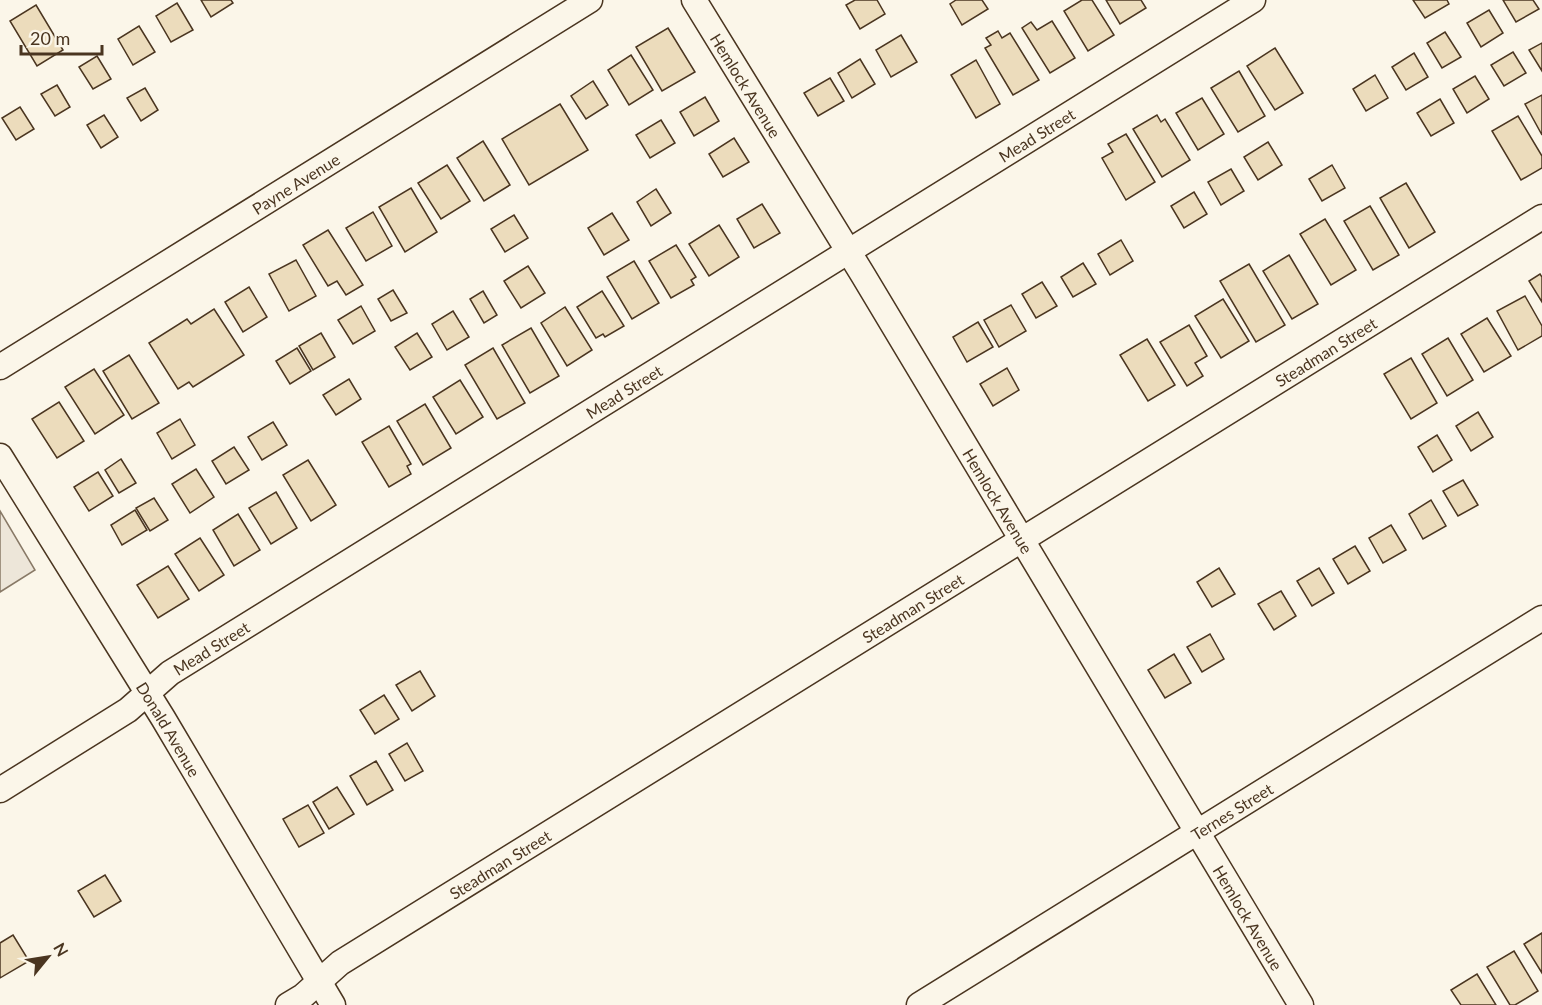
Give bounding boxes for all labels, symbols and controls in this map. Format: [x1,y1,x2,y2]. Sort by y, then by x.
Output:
scale bar [21,18,102,56]
text: 20 m [30,27,70,49]
street label: Hemlock Avenue [707,30,786,141]
street label: Mead Street [995,104,1078,165]
street label: Payne Avenue [248,149,343,217]
street label: Steadman Street [1271,313,1380,390]
street label: Mead Street [582,360,665,422]
street label: Hemlock Avenue [960,445,1037,557]
street label: Steadman Street [858,569,967,646]
street label: Mead Street [169,617,253,678]
street label: Donald Avenue [133,678,205,780]
street label: Ternes Street [1187,778,1276,843]
street label: Steadman Street [445,825,554,902]
street label: Hemlock Avenue [1210,862,1287,973]
north arrow [18,927,78,987]
text: N [50,939,73,959]

